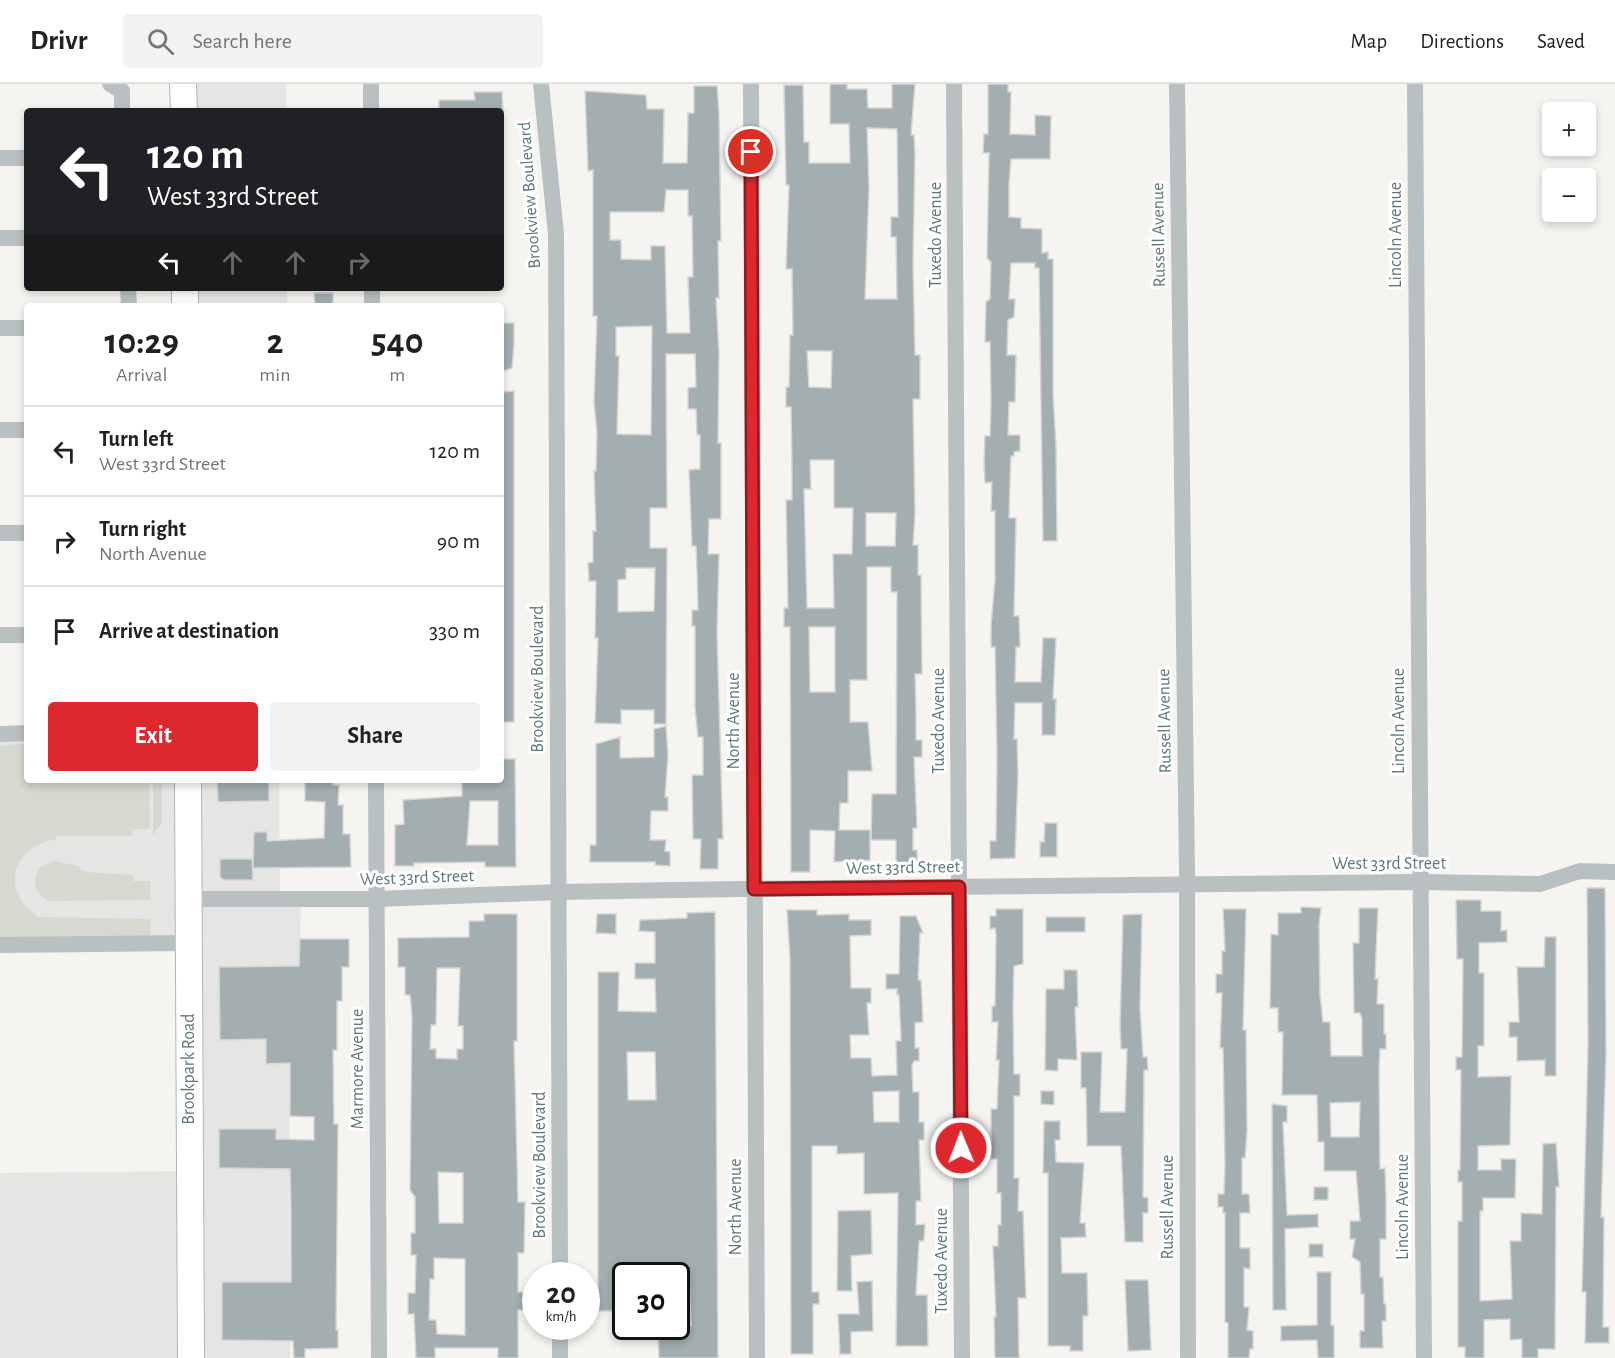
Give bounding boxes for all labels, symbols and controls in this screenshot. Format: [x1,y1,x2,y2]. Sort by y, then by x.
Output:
search box [123,14,543,68]
icon: search [144,25,177,58]
text: Drivr [30,27,87,55]
text: Search here [192,30,292,52]
text: Map [1351,31,1387,52]
text: Directions [1420,31,1504,52]
text: Saved [1537,31,1585,52]
map controls [1542,102,1596,222]
button: + [1542,102,1596,156]
street label: Brookview Boulevard [516,121,544,269]
pin [725,126,776,177]
icon: left [48,132,126,210]
text: 120 m [147,134,244,176]
icon: arrive [734,135,767,168]
button: − [1542,168,1596,222]
street label: Tuxedo Avenue [927,182,945,288]
street label: Russell Avenue [1149,182,1169,288]
street label: Lincoln Avenue [1387,182,1405,288]
text: West 33rd Street [147,183,318,210]
icon: left [153,246,186,279]
icon: ahead [216,246,249,279]
icon: ahead [279,246,312,279]
icon: right [342,246,375,279]
text: 10:29 [105,324,179,360]
text: 2 [266,324,283,360]
text: 540 [371,324,423,360]
text: Arrival [116,365,167,385]
text: min [259,365,291,385]
text: m [389,365,405,385]
text: Turn left [99,428,173,450]
icon: left [48,435,81,468]
text: 120 m [430,440,480,462]
text: West 33rd Street [99,454,226,474]
text: Turn right [99,518,186,540]
icon: right [48,525,81,558]
text: 90 m [437,530,480,552]
text: North Avenue [99,544,207,564]
street label: Brookview Boulevard [529,605,547,753]
icon: arrive [48,615,81,648]
text: Arrive at destination [99,620,279,642]
text: 330 m [429,620,480,642]
street label: Tuxedo Avenue [930,668,948,774]
street label: Russell Avenue [1155,668,1175,774]
street label: Lincoln Avenue [1390,668,1408,774]
street label: North Avenue [725,673,743,769]
button: Exit [48,702,258,771]
button: Share [270,702,480,771]
street label: West 33rd Street [1332,855,1446,873]
street label: West 33rd Street [846,858,961,878]
street label: West 33rd Street [360,867,475,889]
street label: Marmore Avenue [349,1009,367,1129]
street label: Brookpark Road [180,1013,198,1125]
street label: Brookview Boulevard [531,1091,549,1239]
position arrow [929,1116,993,1180]
street label: Lincoln Avenue [1394,1154,1412,1260]
street label: Russell Avenue [1159,1155,1177,1259]
street label: North Avenue [727,1159,745,1255]
street label: Tuxedo Avenue [933,1208,951,1314]
speed limit sign: 30 [612,1262,690,1340]
text: 20 [546,1279,576,1309]
text: km/h [546,1309,576,1324]

